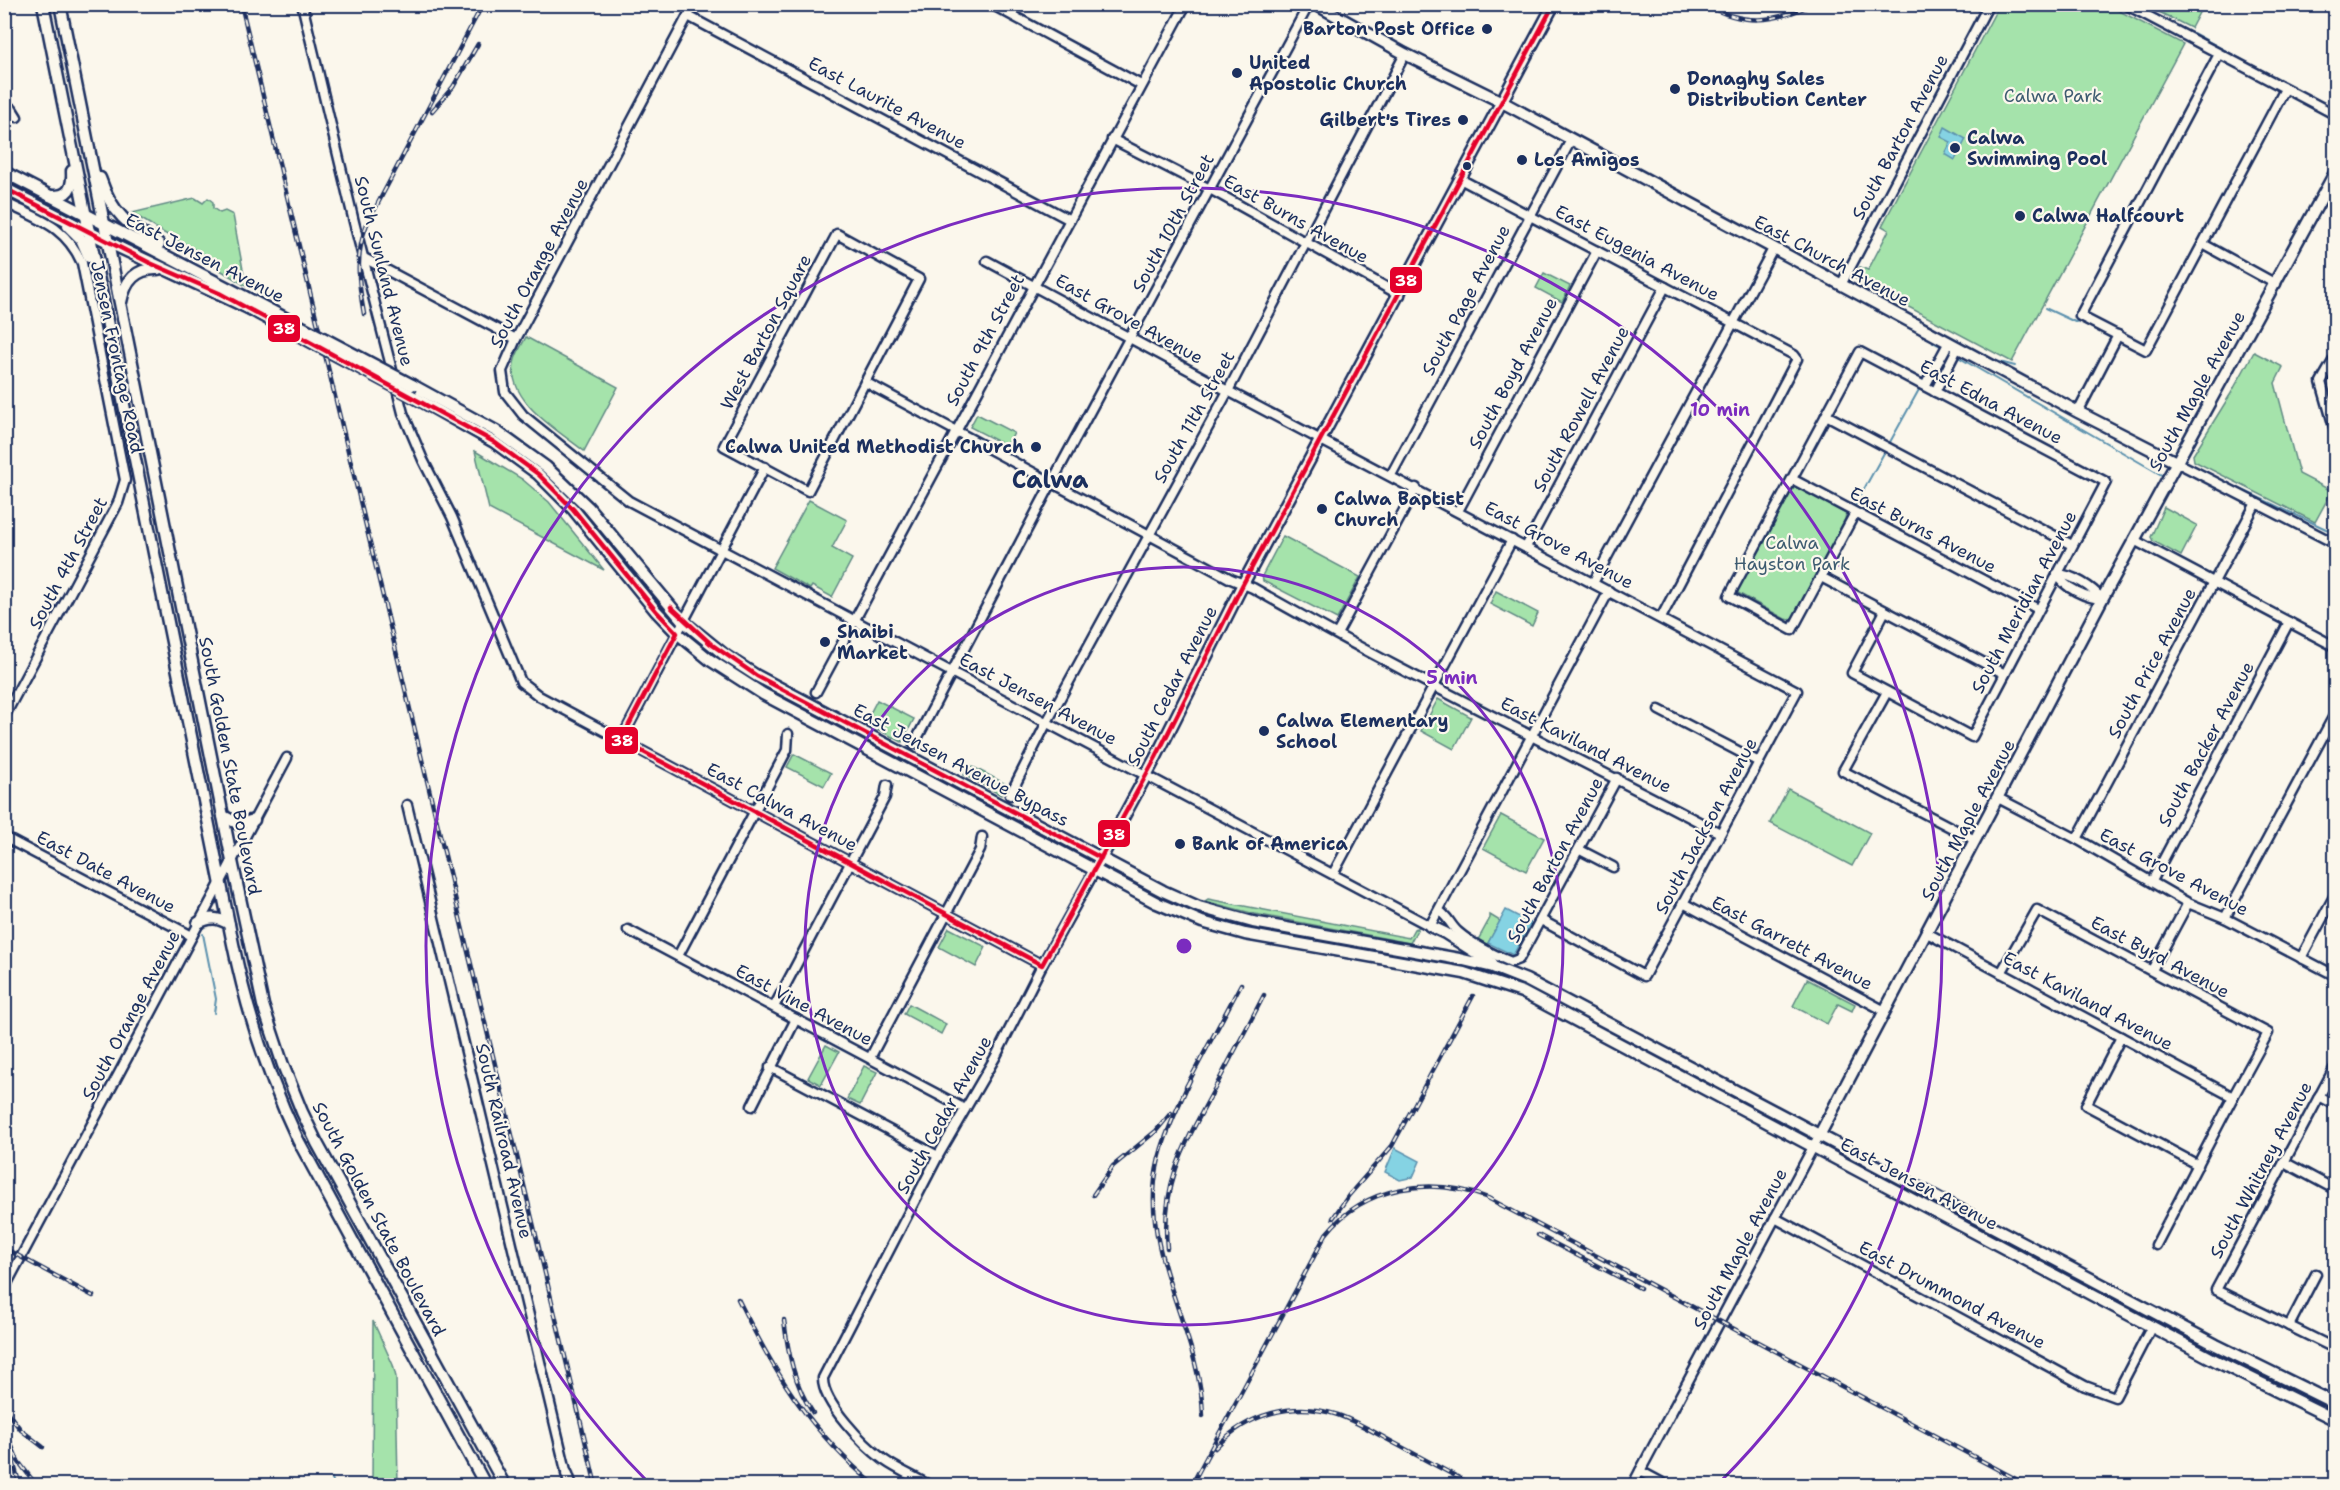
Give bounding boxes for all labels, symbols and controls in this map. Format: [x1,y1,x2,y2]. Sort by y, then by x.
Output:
place label: Barton Post Office [1303,17,1475,41]
marker: Barton Post Office [1480,22,1494,36]
street label: South Barton Avenue [1846,50,1954,224]
street label: East Laurite Avenue [804,51,970,155]
place label: United Apostolic Church [1249,51,1407,96]
marker: United Apostolic Church [1230,66,1244,80]
place label: Donaghy Sales Distribution Center [1687,67,1867,112]
marker: Donaghy Sales Distribution Center [1668,82,1682,96]
park label: Calwa Park [2004,84,2102,108]
place label: Gilbert's Tires [1320,108,1451,132]
marker: Gilbert's Tires [1456,113,1470,127]
place label: Calwa Swimming Pool [1967,126,2107,171]
marker: Calwa Swimming Pool [1948,141,1962,155]
place label: Los Amigos [1534,148,1640,172]
street label: South 10th Street [1126,150,1220,296]
marker: Los Amigos [1515,153,1529,167]
unlabelled marker [1461,160,1473,172]
street label: East Burns Avenue [1219,169,1373,269]
street label: South Sunland Avenue [349,173,419,369]
street label: South Orange Avenue [484,174,594,352]
street label: East Eugenia Avenue [1551,199,1723,307]
place label: Calwa Halfcourt [2032,204,2184,228]
street label: East Jensen Avenue [121,207,289,309]
marker: Calwa Halfcourt [2013,209,2027,223]
street label: East Church Avenue [1750,210,1914,312]
street label: South Page Avenue [1416,221,1516,379]
street label: West Barton Square [715,250,817,414]
street label: Jensen Frontage Road [85,258,149,456]
line badge: 38 [1389,266,1423,294]
street label: East Grove Avenue [1051,268,1207,370]
street label: South 9th Street [940,270,1030,410]
text: 38 [1395,270,1417,291]
street label: South Boyd Avenue [1463,293,1563,453]
street label: South Maple Avenue [2143,307,2251,475]
line badge: 38 [267,314,301,343]
text: 38 [273,318,295,339]
street label: South Rowell Avenue [1527,322,1635,496]
street label: South 11th Street [1148,346,1240,487]
street label: East Edna Avenue [1915,354,2067,450]
text: 10 min [1690,398,1750,422]
place label: Calwa United Methodist Church [725,435,1024,459]
marker: Calwa United Methodist Church [1029,440,1043,454]
district label: Calwa [1012,464,1089,496]
street label: East Burns Avenue [1846,481,2000,579]
place label: Calwa Baptist Church [1334,487,1464,532]
street label: South 4th Street [23,493,113,633]
street label: East Grove Avenue [1480,496,1638,594]
marker: Calwa Baptist Church [1315,502,1329,516]
street label: South Meridian Avenue [1966,506,2082,698]
park label: Calwa Hayston Park [1734,531,1850,576]
street label: South Price Avenue [2102,583,2202,743]
street label: South Cedar Avenue [1121,602,1223,770]
place label: Shaibi Market [837,620,908,665]
street label: South Golden State Boulevard [193,635,267,897]
marker: Shaibi Market [818,635,832,649]
street label: East Jensen Avenue [955,647,1121,751]
street label: South Backer Avenue [2152,657,2260,831]
text: 5 min [1426,666,1478,690]
street label: East Kaviland Avenue [1496,691,1676,799]
street label: East Jensen Avenue Bypass [849,698,1073,832]
place label: Calwa Elementary School [1276,709,1448,754]
marker: Calwa Elementary School [1257,724,1271,738]
line badge: 38 [604,726,639,755]
text: 38 [611,730,633,751]
street label: South Jackson Avenue [1649,734,1763,918]
street label: South Maple Avenue [1915,735,2021,905]
street label: East Calwa Avenue [702,757,862,857]
street label: South Barton Avenue [1501,773,1609,947]
line badge: 38 [1097,819,1131,848]
street label: East Grove Avenue [2095,823,2253,921]
text: 38 [1103,824,1125,845]
street label: East Date Avenue [32,825,180,919]
place label: Bank of America [1192,832,1348,856]
marker: Bank of America [1173,837,1187,851]
street label: East Garrett Avenue [1707,890,1877,996]
street label: East Byrd Avenue [2086,910,2234,1004]
street label: South Orange Avenue [76,926,186,1104]
centre of rings [1174,936,1194,956]
street label: East Kaviland Avenue [1999,946,2177,1056]
street label: East Vine Avenue [731,959,877,1051]
street label: South Cedar Avenue [891,1032,997,1198]
street label: South Railroad Avenue [470,1041,538,1241]
street label: South Whitney Avenue [2204,1077,2318,1263]
street label: South Golden State Boulevard [307,1098,451,1340]
street label: East Jensen Avenue [1836,1132,2002,1236]
street label: South Maple Avenue [1687,1164,1793,1334]
street label: East Drummond Avenue [1854,1235,2050,1355]

